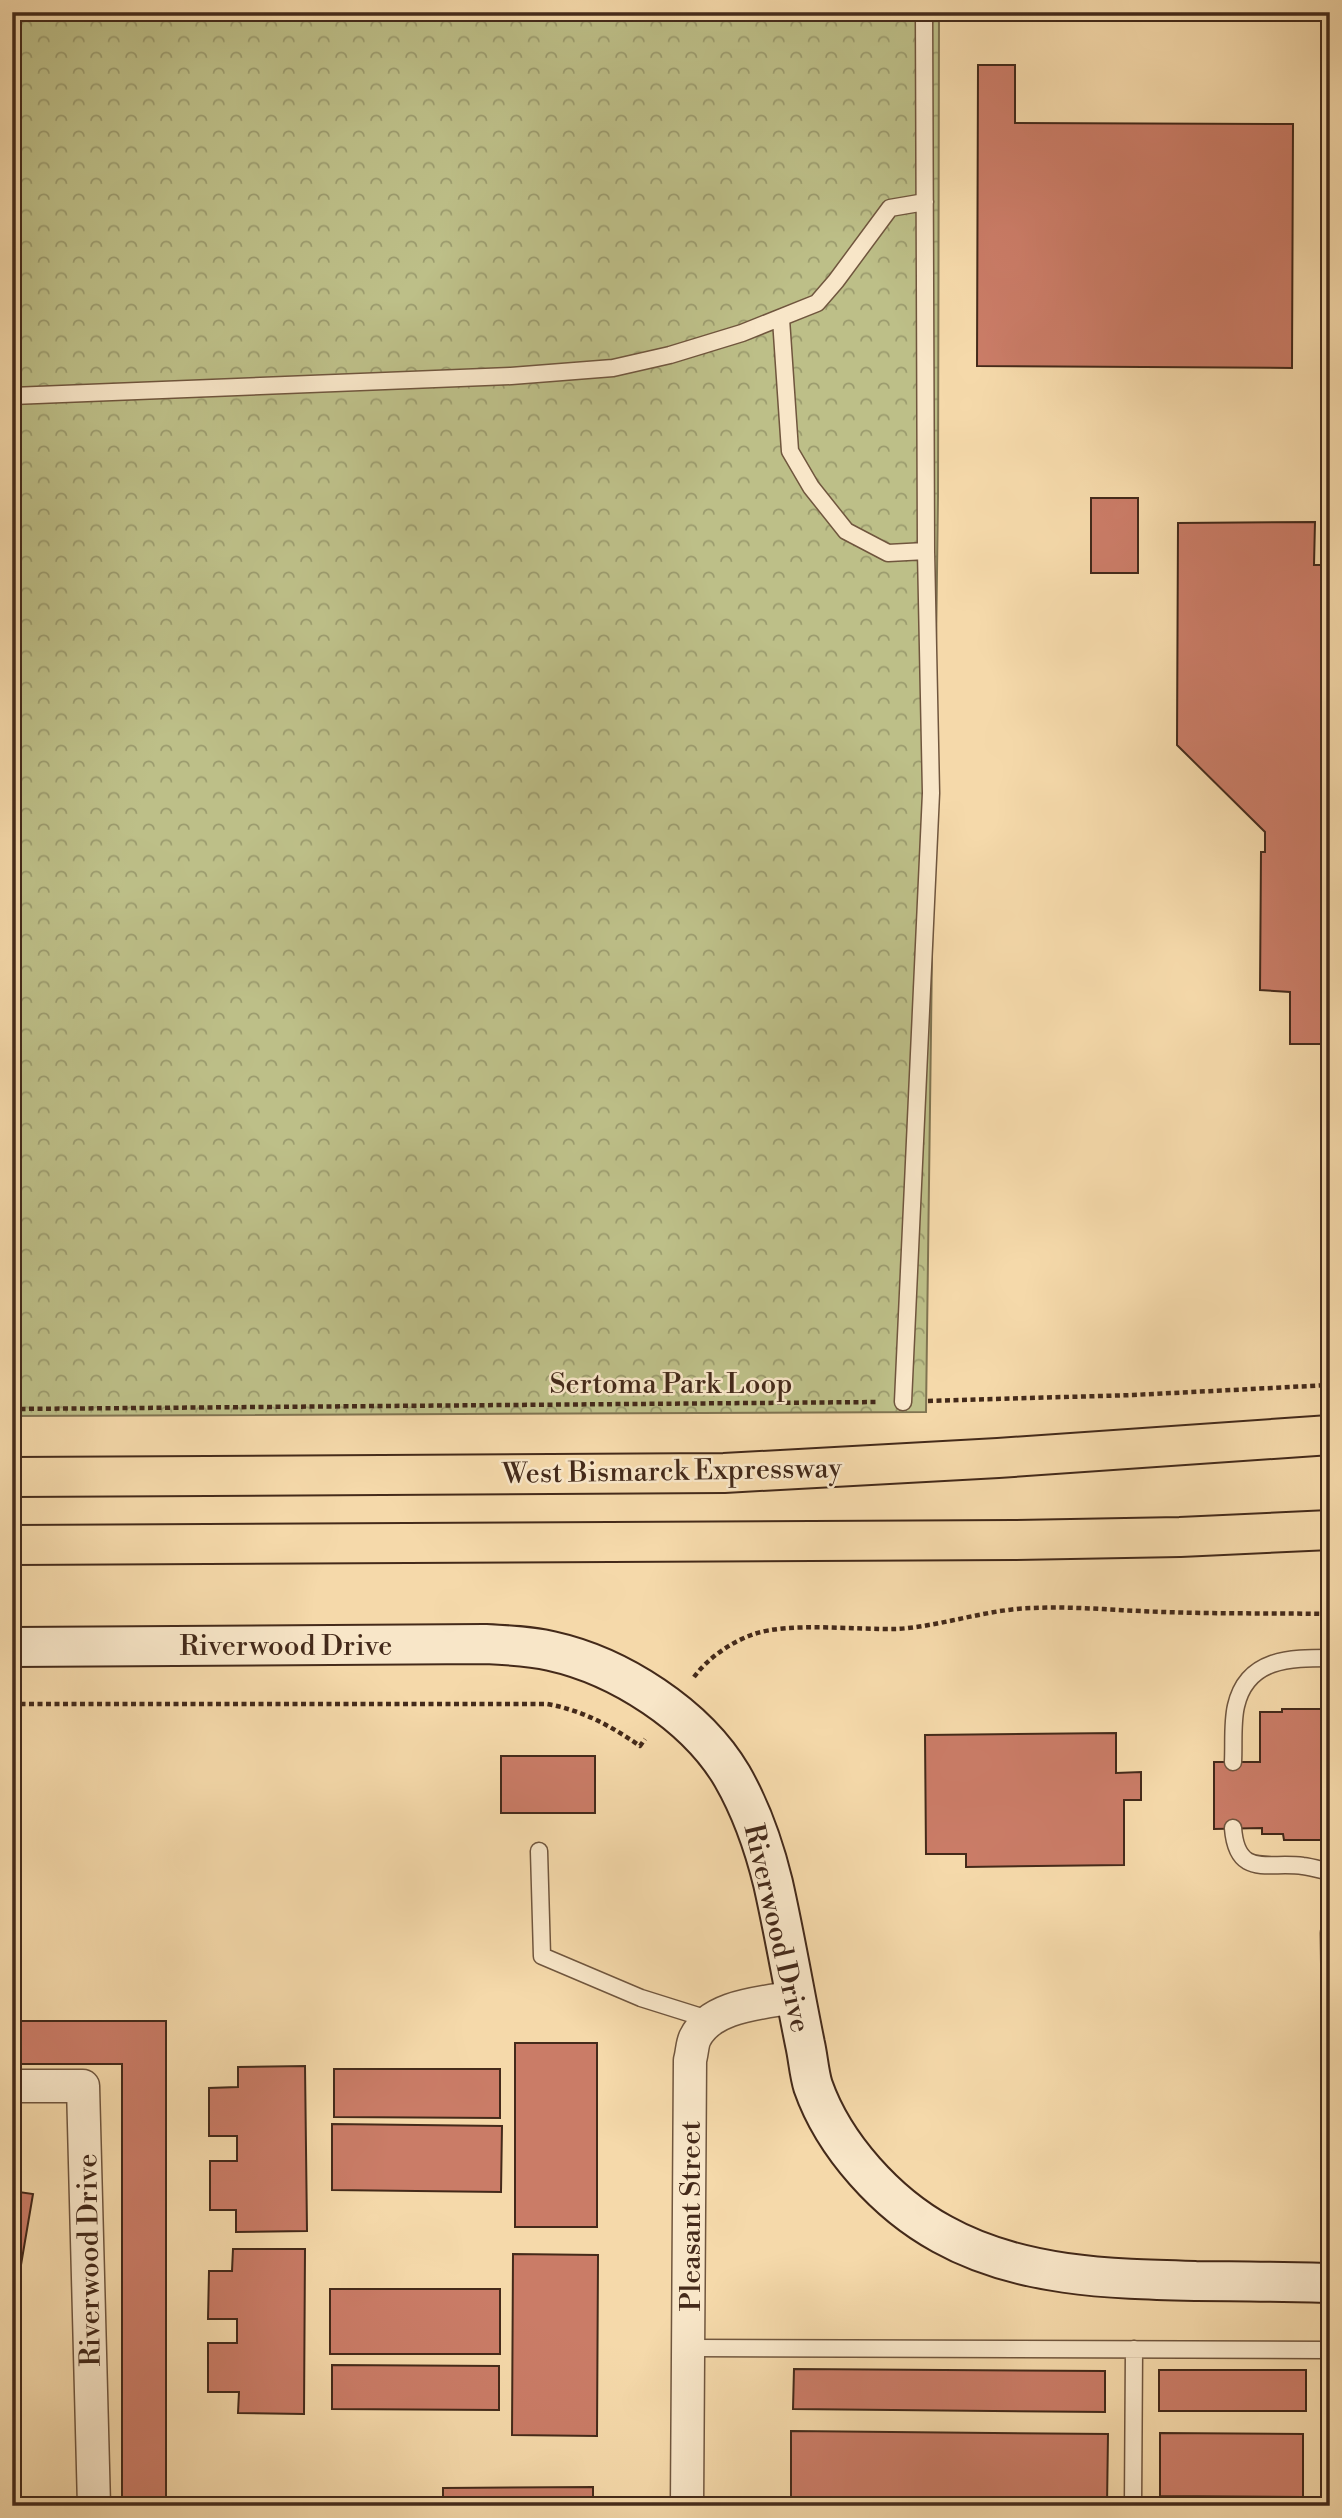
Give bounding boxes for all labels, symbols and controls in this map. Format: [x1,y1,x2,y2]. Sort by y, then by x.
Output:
street label: Sertoma Park Loop [549,1367,793,1402]
street label: West Bismarck Expressway [501,1451,843,1492]
street label: Riverwood Drive [180,1629,392,1664]
street label: Riverwood Drive [736,1821,818,2036]
street label: Pleasant Street [674,2121,709,2311]
street label: Riverwood Drive [70,2153,109,2367]

